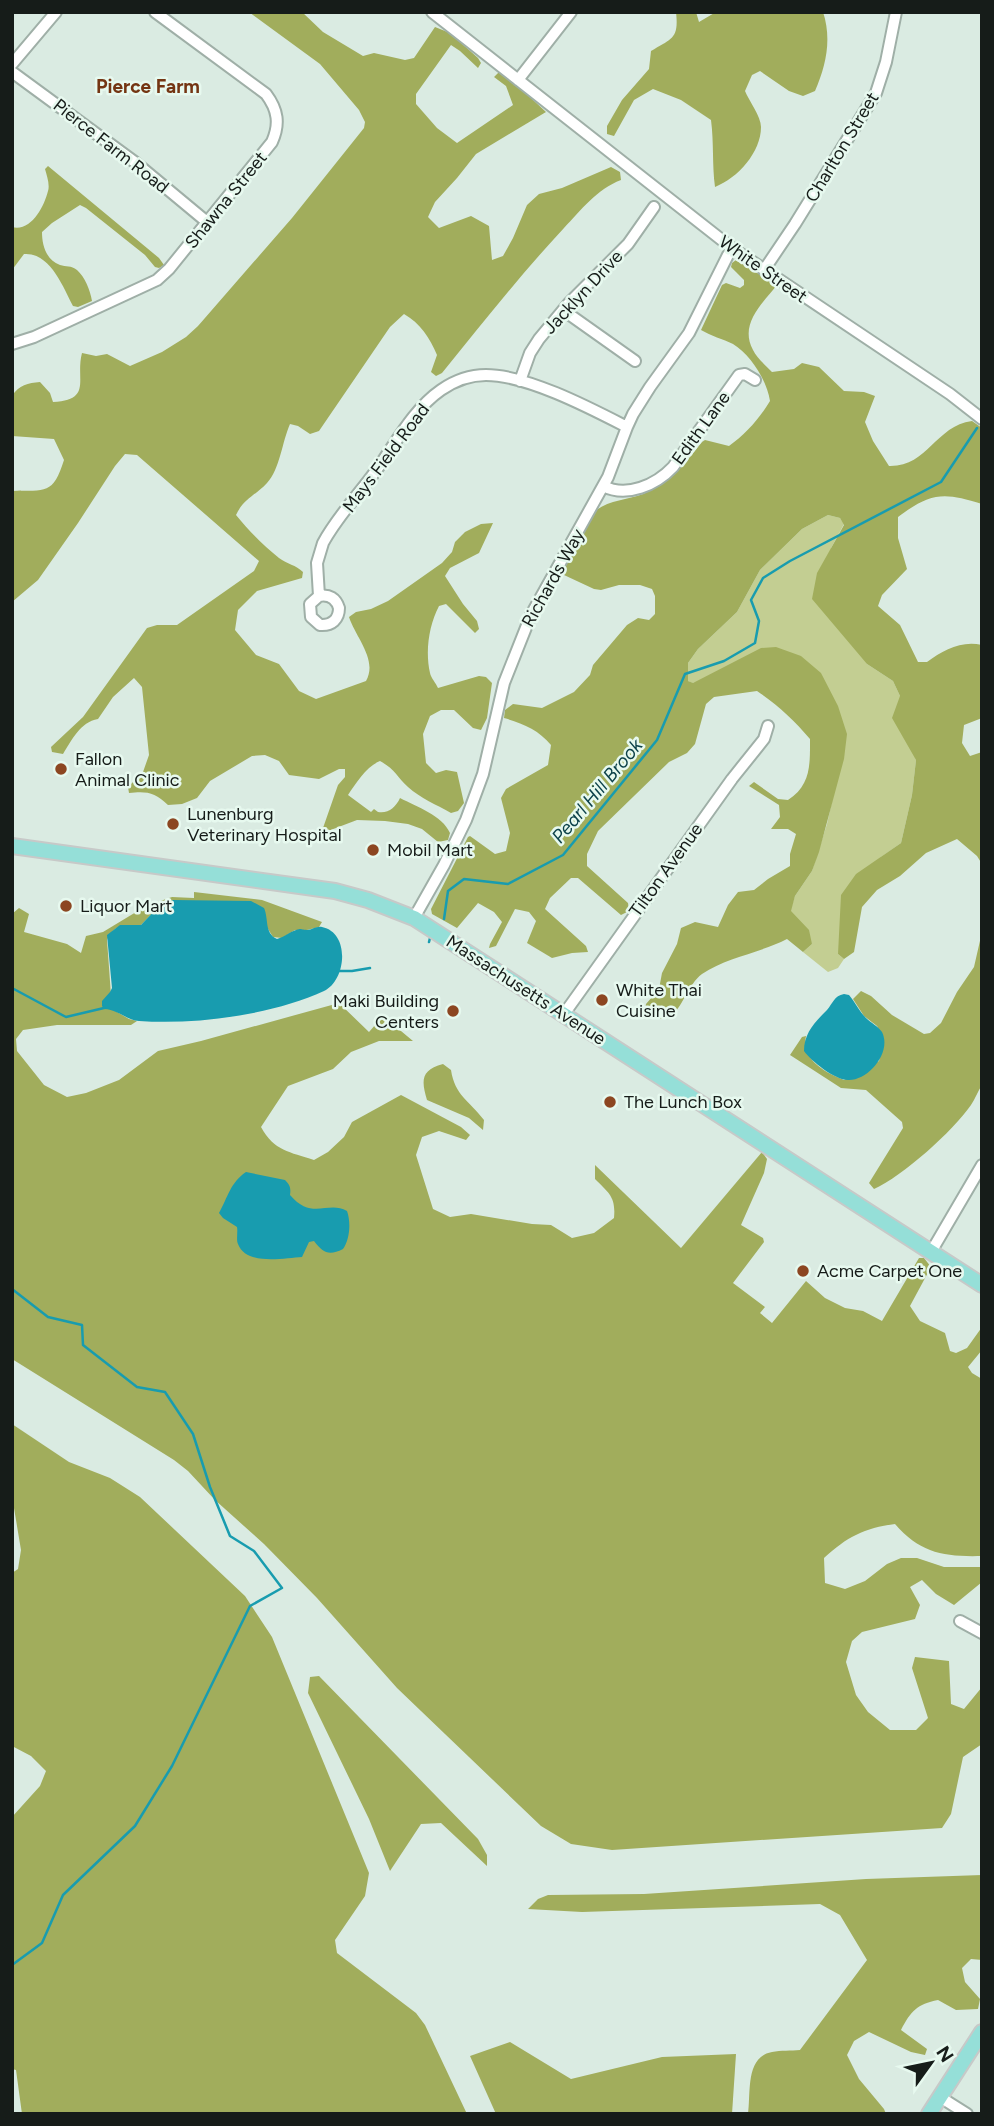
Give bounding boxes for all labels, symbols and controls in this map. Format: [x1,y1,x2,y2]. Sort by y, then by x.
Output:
district label: Pierce Farm [96,75,200,98]
street label: Charlton Street [801,88,884,206]
street label: Pierce Farm Road [49,94,173,198]
street label: Shawna Street [180,147,272,253]
street label: White Street [715,230,812,308]
street label: Jacklyn Drive [539,245,627,338]
street label: Edith Lane [667,387,735,469]
street label: Mays Field Road [338,399,434,517]
street label: Richards Way [517,525,589,631]
water label: Pearl Hill Brook [547,734,648,848]
place label: Fallon Animal Clinic [75,748,180,791]
marker: Fallon Animal Clinic [53,761,69,777]
place label: Lunenburg Veterinary Hospital [187,803,342,846]
marker: Lunenburg Veterinary Hospital [165,816,181,832]
street label: Tilton Avenue [625,819,708,921]
place label: Mobil Mart [387,839,473,861]
marker: Mobil Mart [365,842,381,858]
place label: Liquor Mart [80,895,172,917]
marker: Liquor Mart [58,898,74,914]
street label: Massachusetts Avenue [442,930,610,1050]
place label: White Thai Cuisine [616,979,702,1022]
place label: Maki Building Centers [333,990,439,1033]
marker: White Thai Cuisine [594,992,610,1008]
marker: Maki Building Centers [445,1003,461,1019]
place label: The Lunch Box [624,1091,742,1113]
marker: The Lunch Box [602,1094,618,1110]
place label: Acme Carpet One [817,1260,962,1282]
marker: Acme Carpet One [795,1263,811,1279]
north arrow [896,2028,966,2098]
text: N [931,2042,958,2066]

